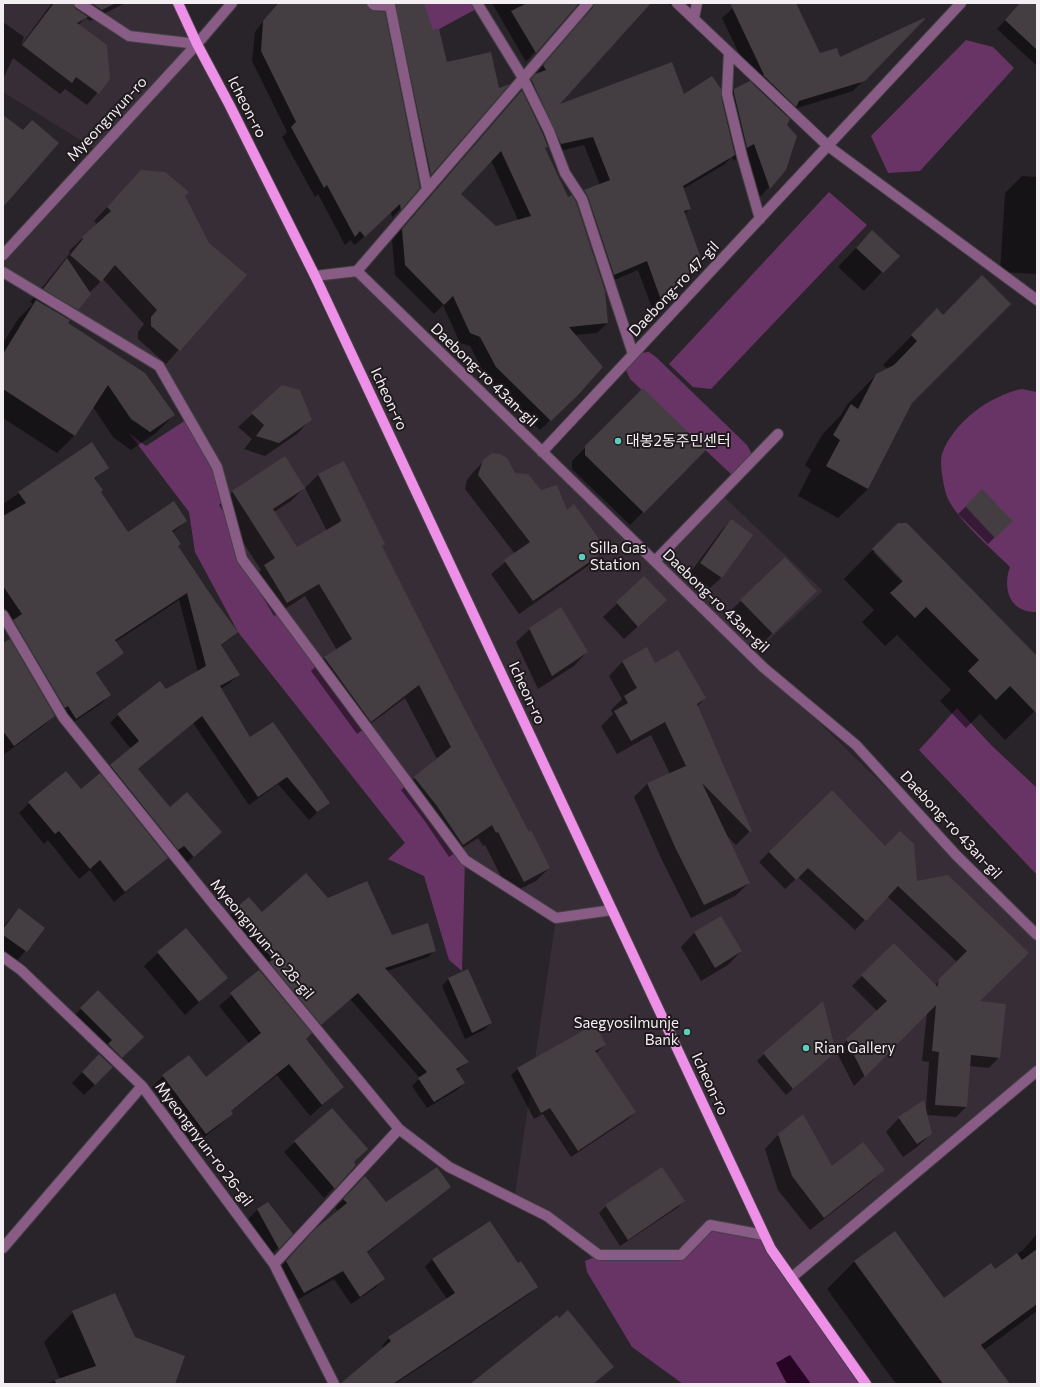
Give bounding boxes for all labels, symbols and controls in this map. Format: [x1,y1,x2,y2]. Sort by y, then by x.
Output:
street label: Myeongnyun-ro [63,73,151,165]
street label: Icheon-ro [224,73,270,141]
street label: Daebong-ro 47-gil [625,238,723,340]
street label: Daebong-ro 43an-gil [427,320,541,430]
street label: Icheon-ro [367,365,411,433]
place label: 대봉2동주민센터 [626,432,731,450]
marker: 대봉2동주민센터 [613,436,623,446]
place label: Silla Gas Station [590,539,647,574]
street label: Daebong-ro 43an-gil [659,546,773,656]
marker: Silla Gas Station [577,552,587,562]
street label: Icheon-ro [505,659,549,727]
street label: Daebong-ro 43an-gil [896,767,1006,883]
street label: Myeongnyun-ro 28-gil [206,875,318,1003]
place label: Saegyosilmunje Bank [574,1014,679,1049]
marker: Saegyosilmunje Bank [682,1027,692,1037]
place label: Rian Gallery [814,1039,895,1057]
marker: Rian Gallery [801,1043,811,1053]
street label: Icheon-ro [688,1050,732,1118]
street label: Myeongnyun-ro 26-gil [151,1078,257,1210]

